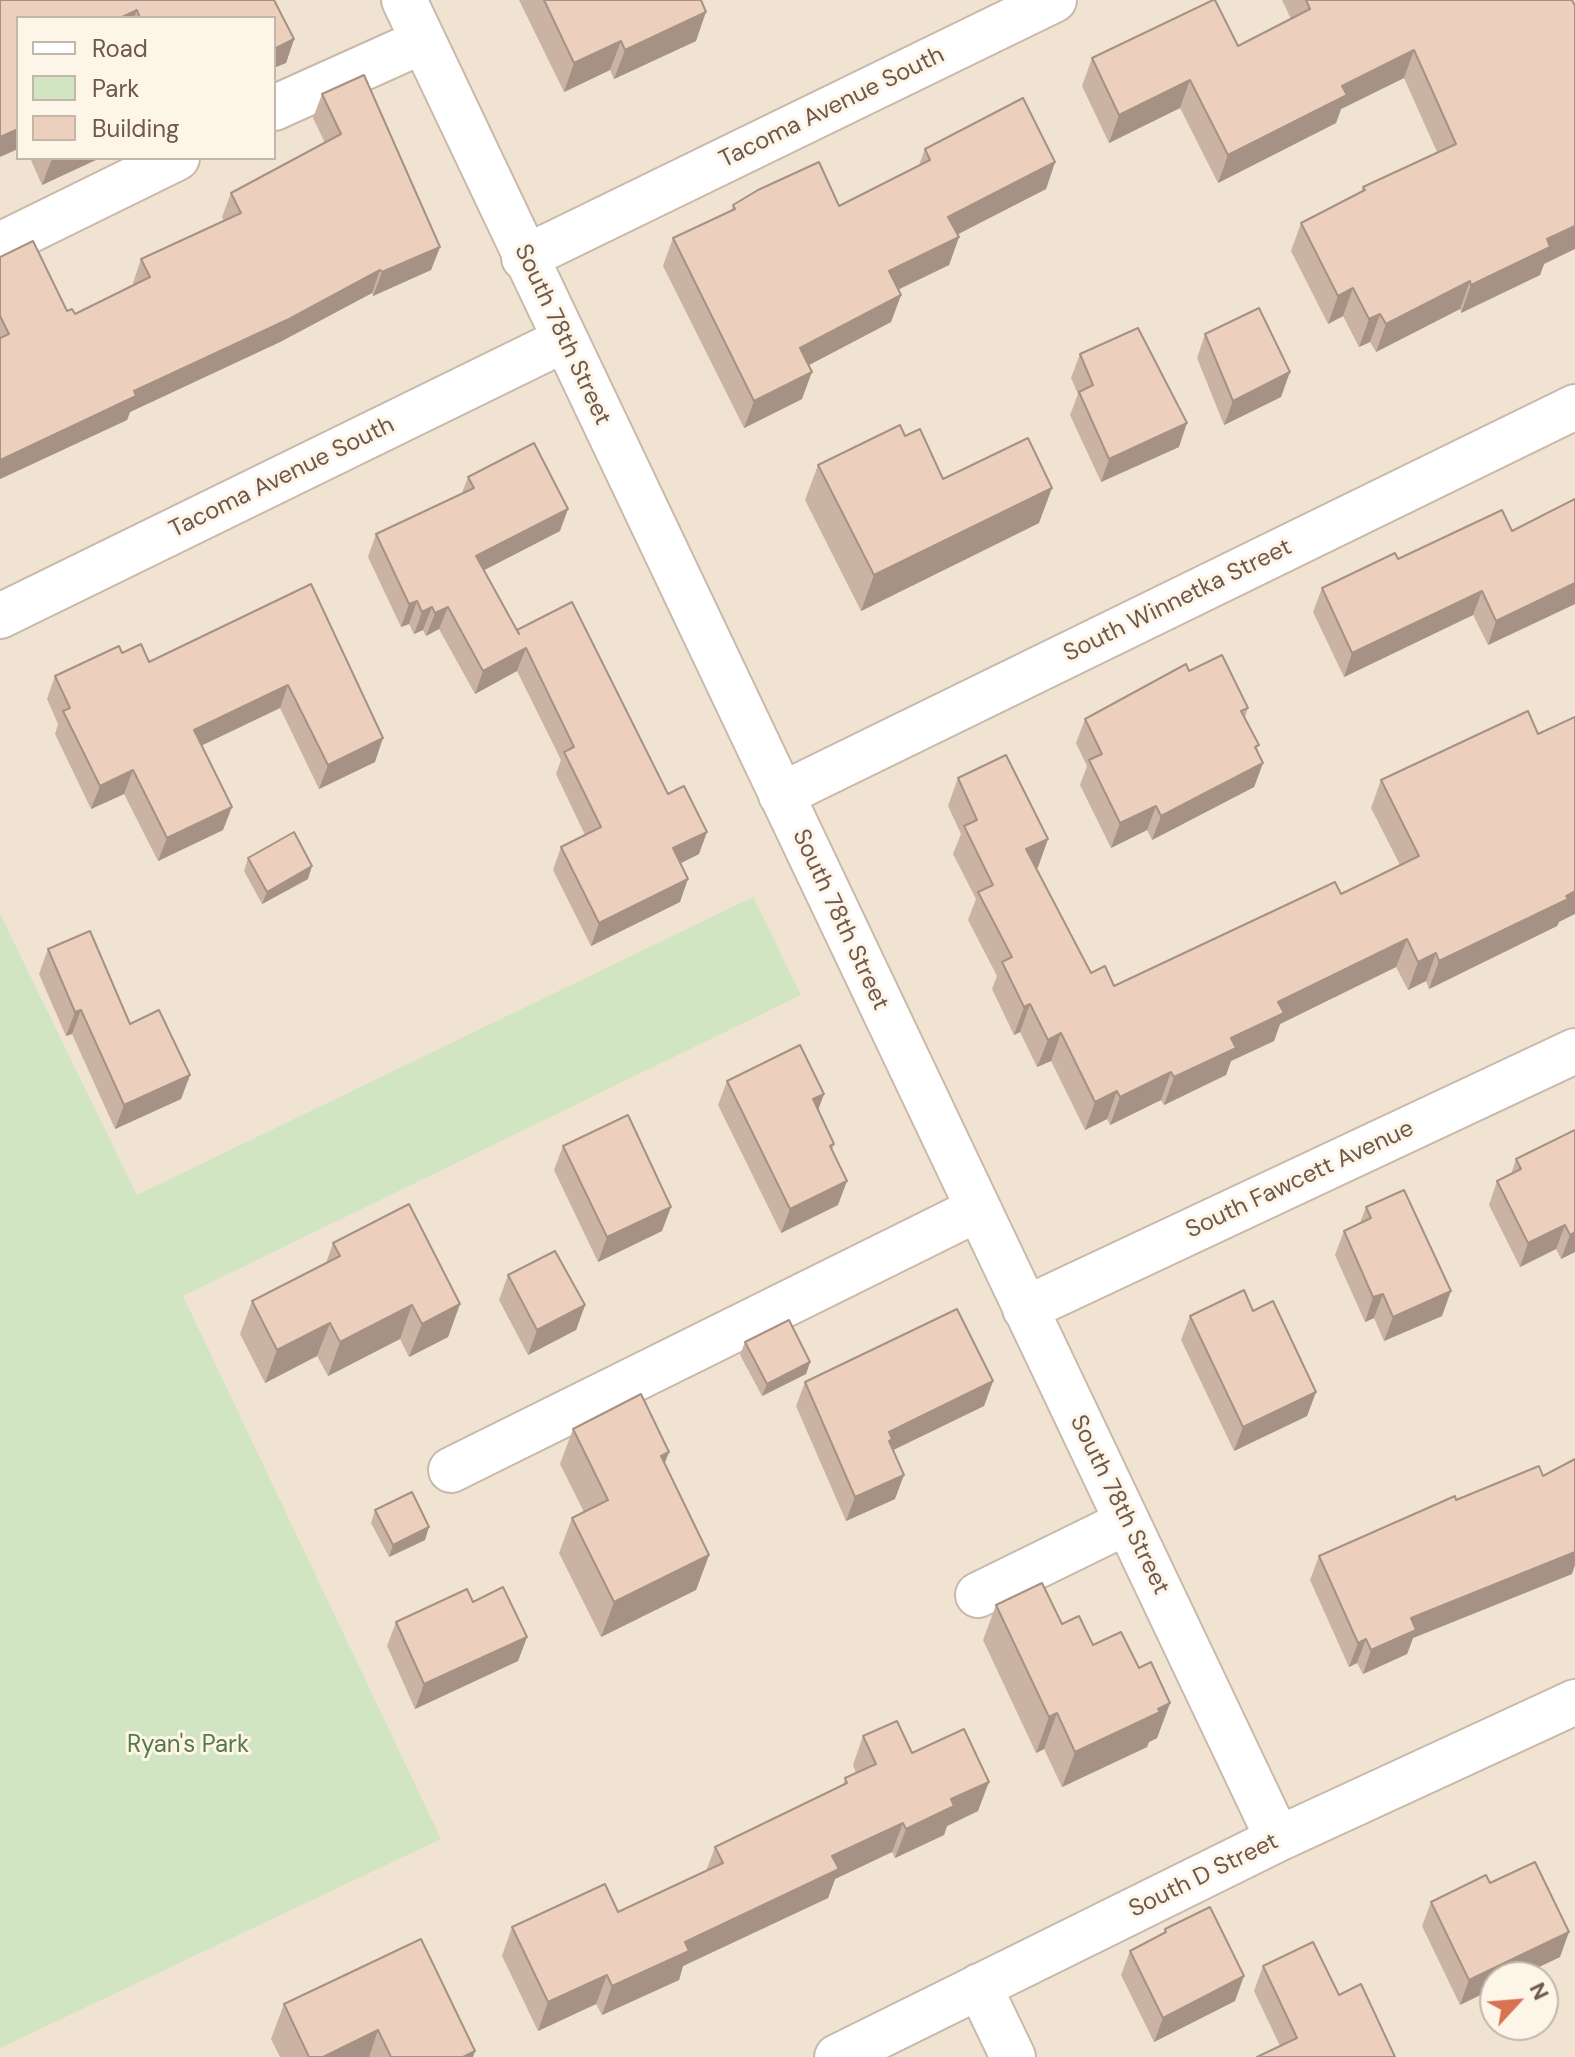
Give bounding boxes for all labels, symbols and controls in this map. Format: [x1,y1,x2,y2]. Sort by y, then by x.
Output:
legend [16,16,276,160]
text: Road [92,33,148,64]
street label: Tacoma Avenue South [715,41,949,175]
text: Park [92,73,139,104]
text: Building [92,113,179,144]
street label: South 78th Street [508,240,616,430]
street label: Tacoma Avenue South [165,411,399,545]
street label: South Winnetka Street [1059,533,1297,669]
street label: South 78th Street [786,825,894,1015]
street label: South Fawcett Avenue [1182,1115,1418,1245]
street label: South 78th Street [1063,1411,1175,1599]
park label: Ryan's Park [127,1732,249,1760]
street label: South D Street [1125,1827,1283,1925]
north arrow [1479,1961,1559,2041]
text: N [1523,1978,1556,2005]

